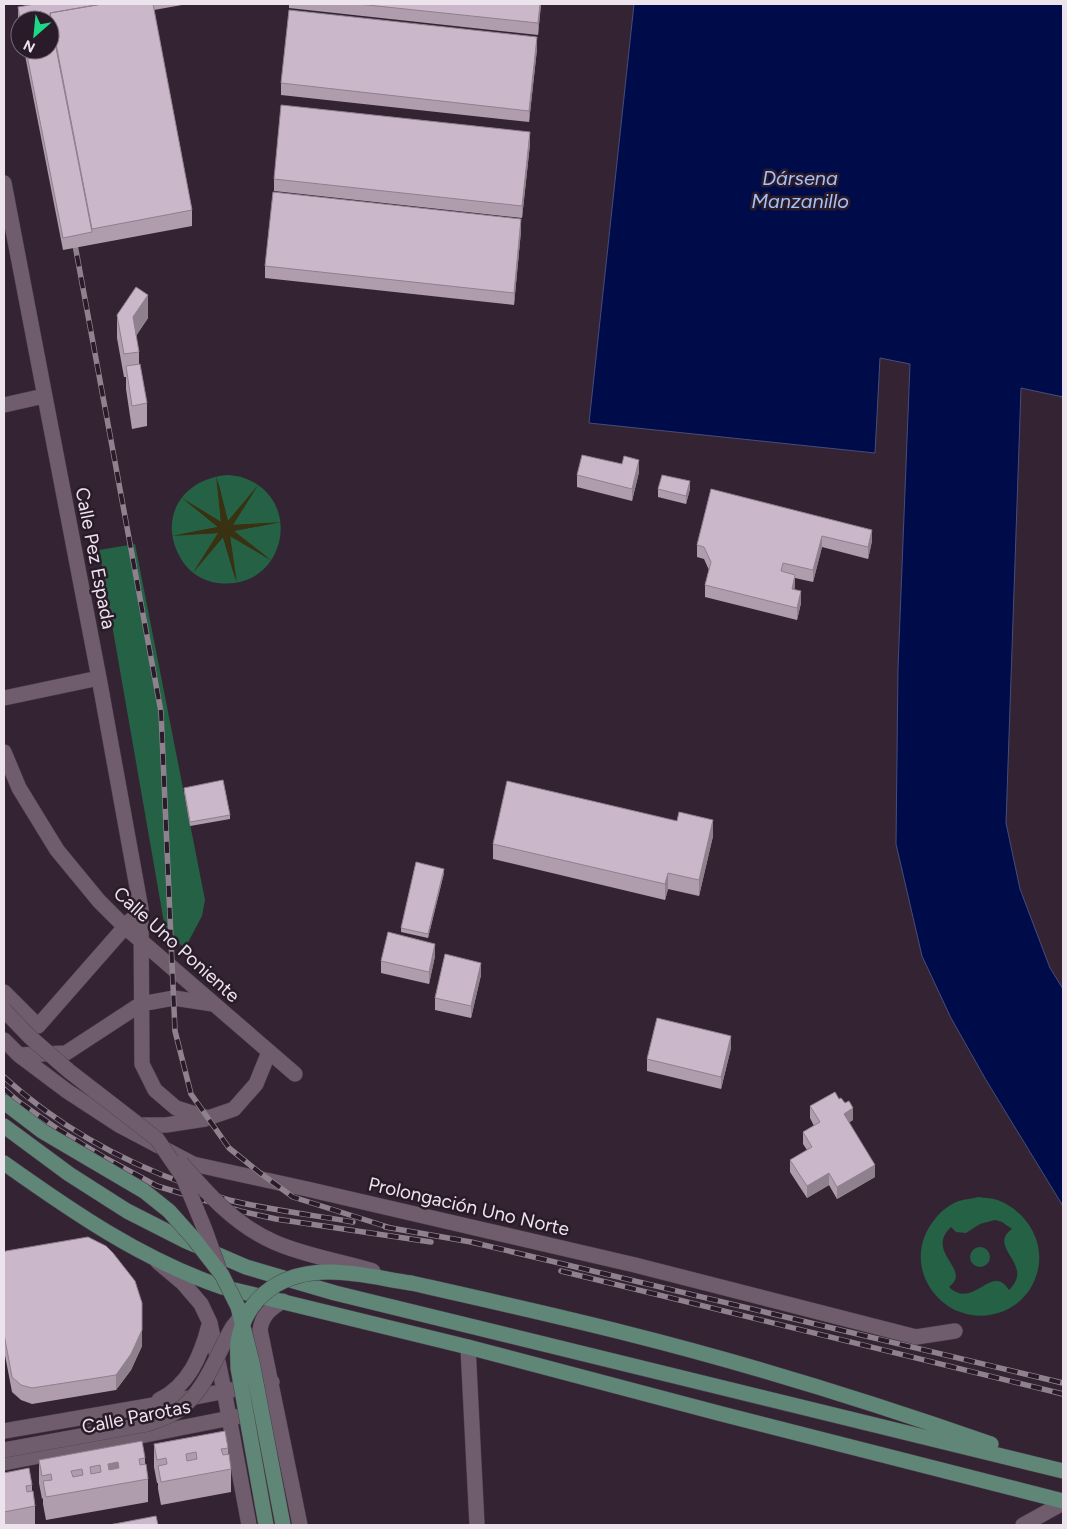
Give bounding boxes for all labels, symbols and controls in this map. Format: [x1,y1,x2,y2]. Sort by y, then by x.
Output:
north arrow [10,10,60,60]
text: N [21,36,38,56]
water label: Dársena Manzanillo [751,166,849,213]
street label: Calle Pez Espada [70,485,121,631]
street label: Calle Uno Poniente [109,882,245,1007]
street label: Prolongación Uno Norte [366,1172,572,1241]
street label: Calle Parotas [80,1395,193,1438]

